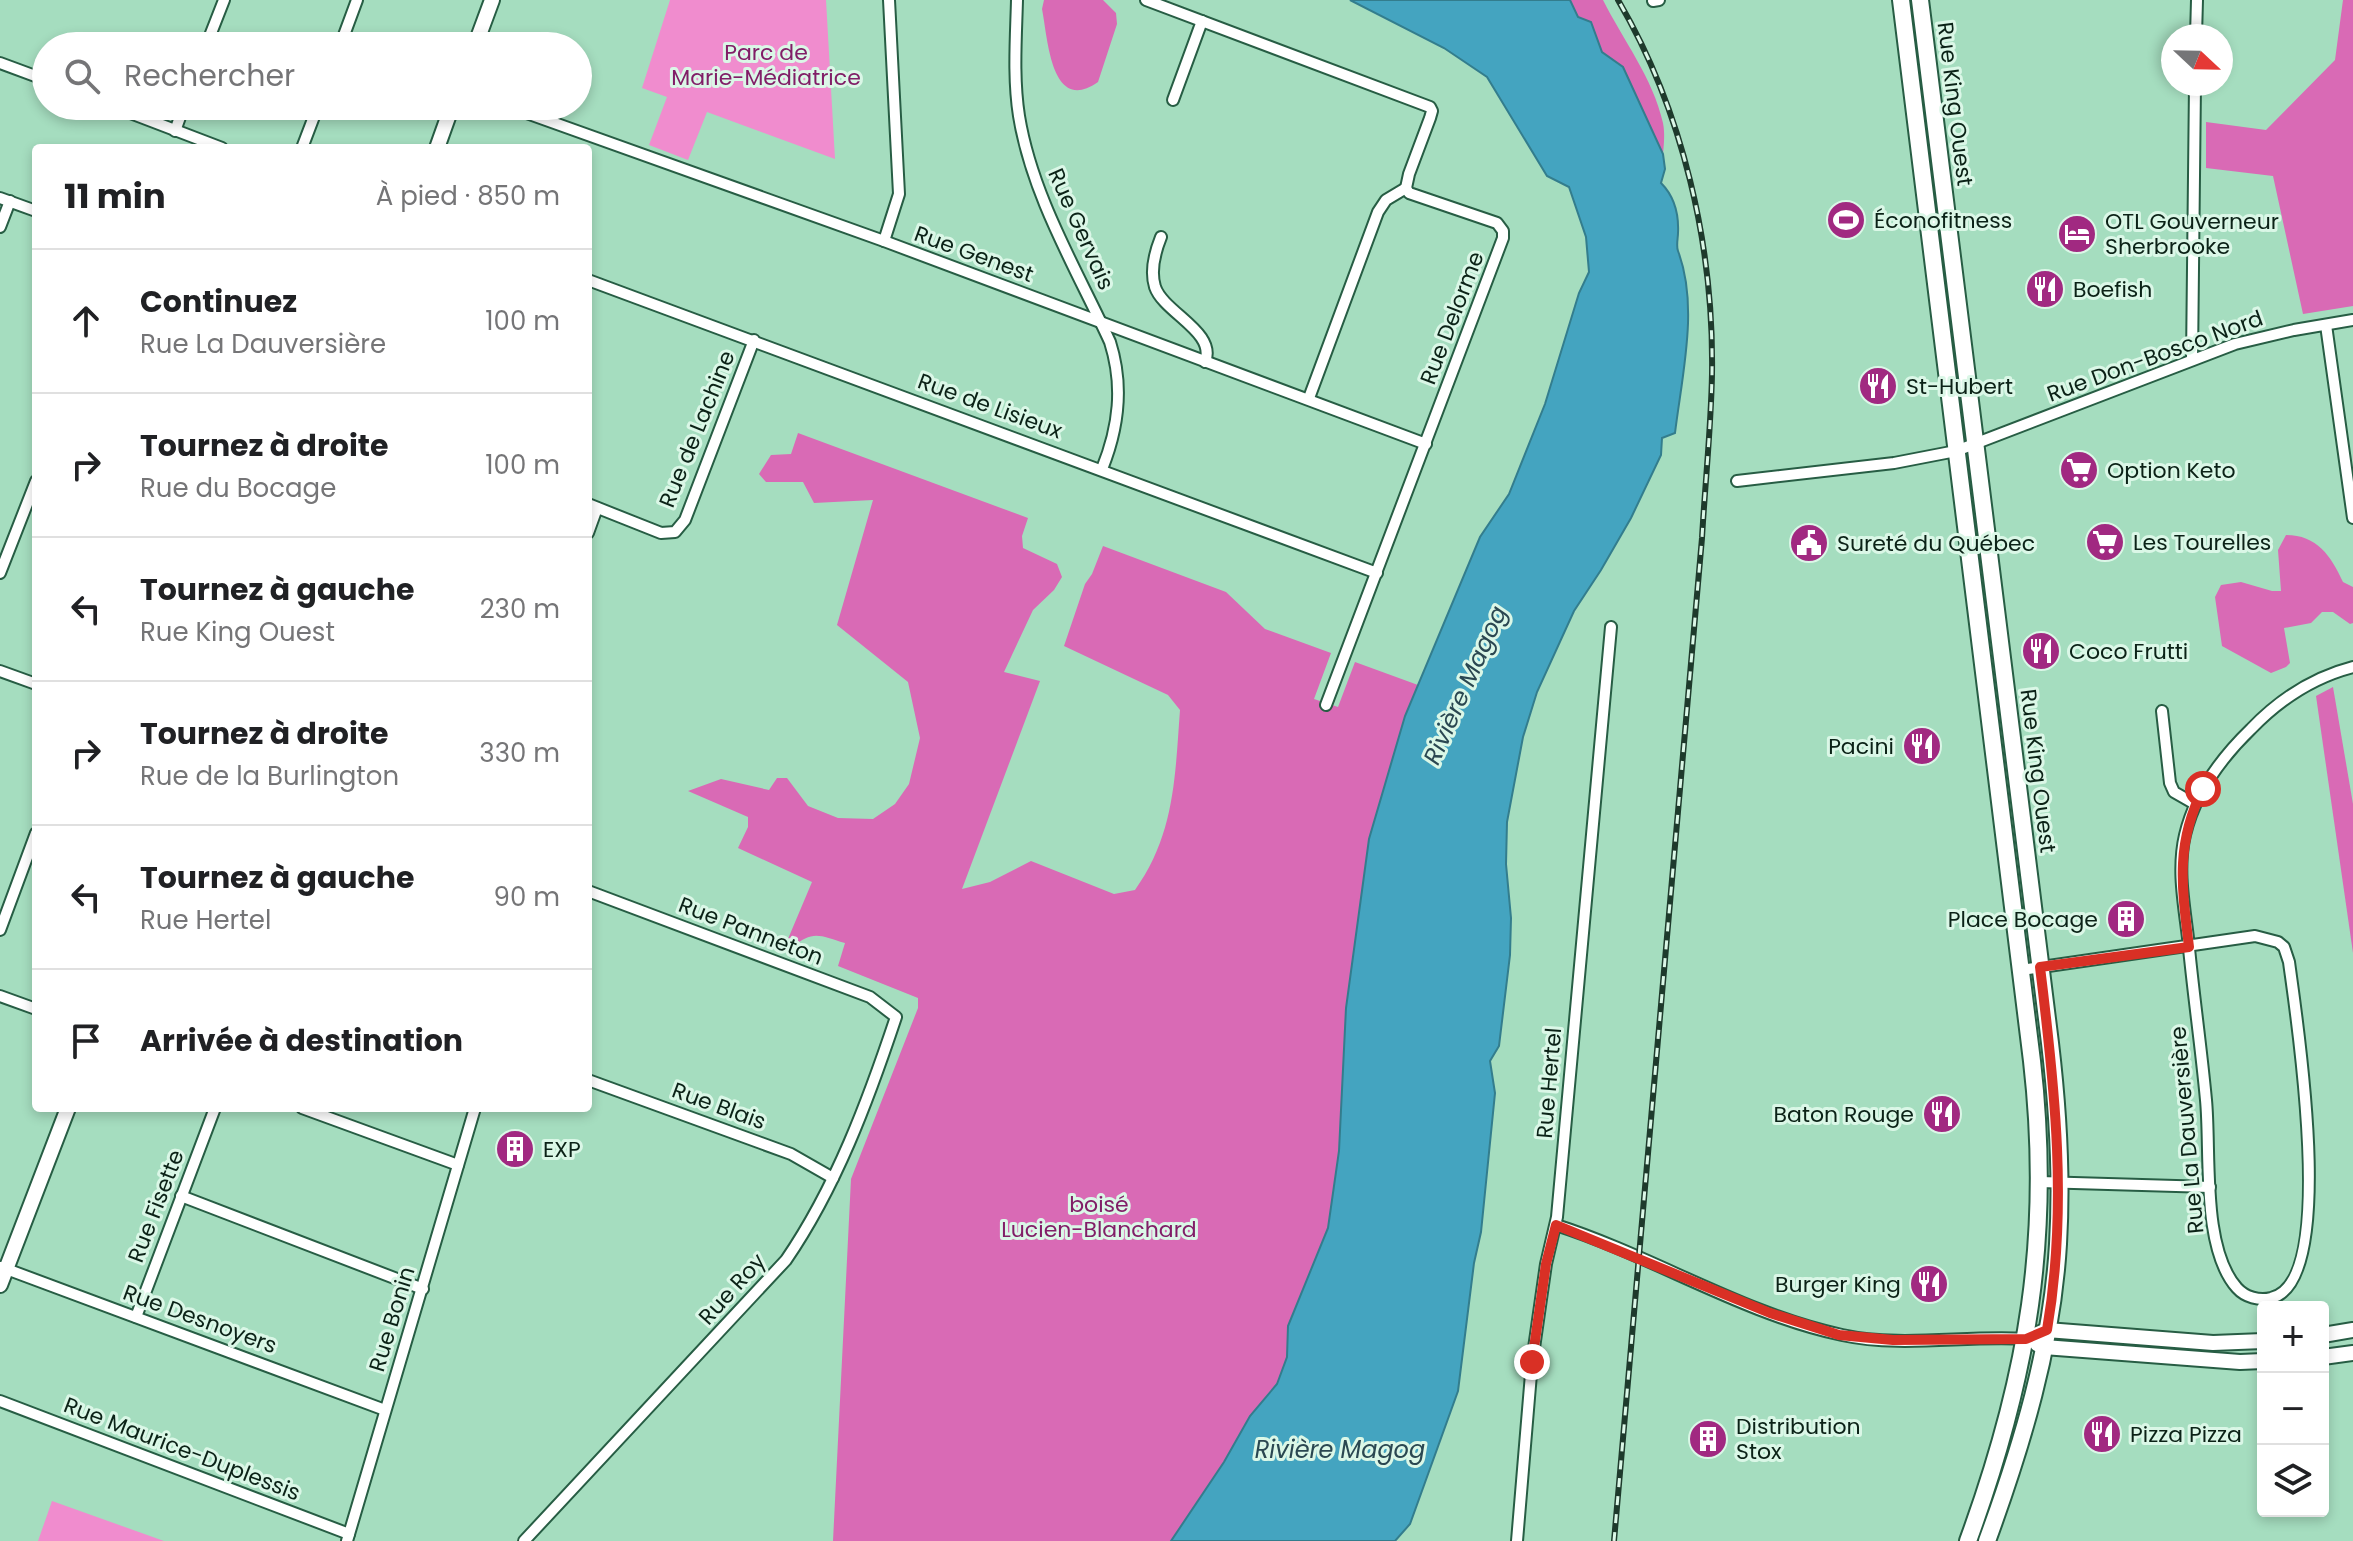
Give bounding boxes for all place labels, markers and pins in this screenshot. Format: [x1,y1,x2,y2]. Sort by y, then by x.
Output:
sports icon: Éconofitness [1825,199,1867,241]
place label: Éconofitness [1874,205,2012,236]
place label: OTL Gouverneur Sherbrooke [2105,206,2279,262]
hotel icon: OTL Gouverneur Sherbrooke [2056,213,2098,255]
restaurant icon: Boefish [2024,268,2066,310]
place label: Boefish [2073,274,2152,305]
restaurant icon: St-Hubert [1857,365,1899,407]
place label: St-Hubert [1906,371,2013,402]
supermarket icon: Option Keto [2058,449,2100,491]
place label: Option Keto [2107,455,2236,486]
supermarket icon: Les Tourelles [2084,521,2126,563]
public building icon: Sureté du Québec [1788,522,1830,564]
place label: Les Tourelles [2133,527,2271,558]
place label: Sureté du Québec [1837,528,2035,559]
restaurant icon: Coco Frutti [2020,630,2062,672]
place label: Coco Frutti [2069,636,2188,667]
restaurant icon: Pacini [1901,725,1943,767]
place label: Pacini [1828,731,1894,762]
building icon: Place Bocage [2105,898,2147,940]
place label: Place Bocage [1948,904,2098,935]
restaurant icon: Baton Rouge [1921,1093,1963,1135]
place label: Baton Rouge [1774,1099,1914,1130]
building icon: EXP [494,1128,536,1170]
place label: EXP [543,1134,581,1165]
restaurant icon: Burger King [1908,1263,1950,1305]
place label: Burger King [1775,1269,1901,1300]
place label: Distribution Stox [1736,1411,1861,1467]
restaurant icon: Pizza Pizza [2081,1413,2123,1455]
building icon: Distribution Stox [1687,1418,1729,1460]
place label: Pizza Pizza [2130,1419,2242,1450]

